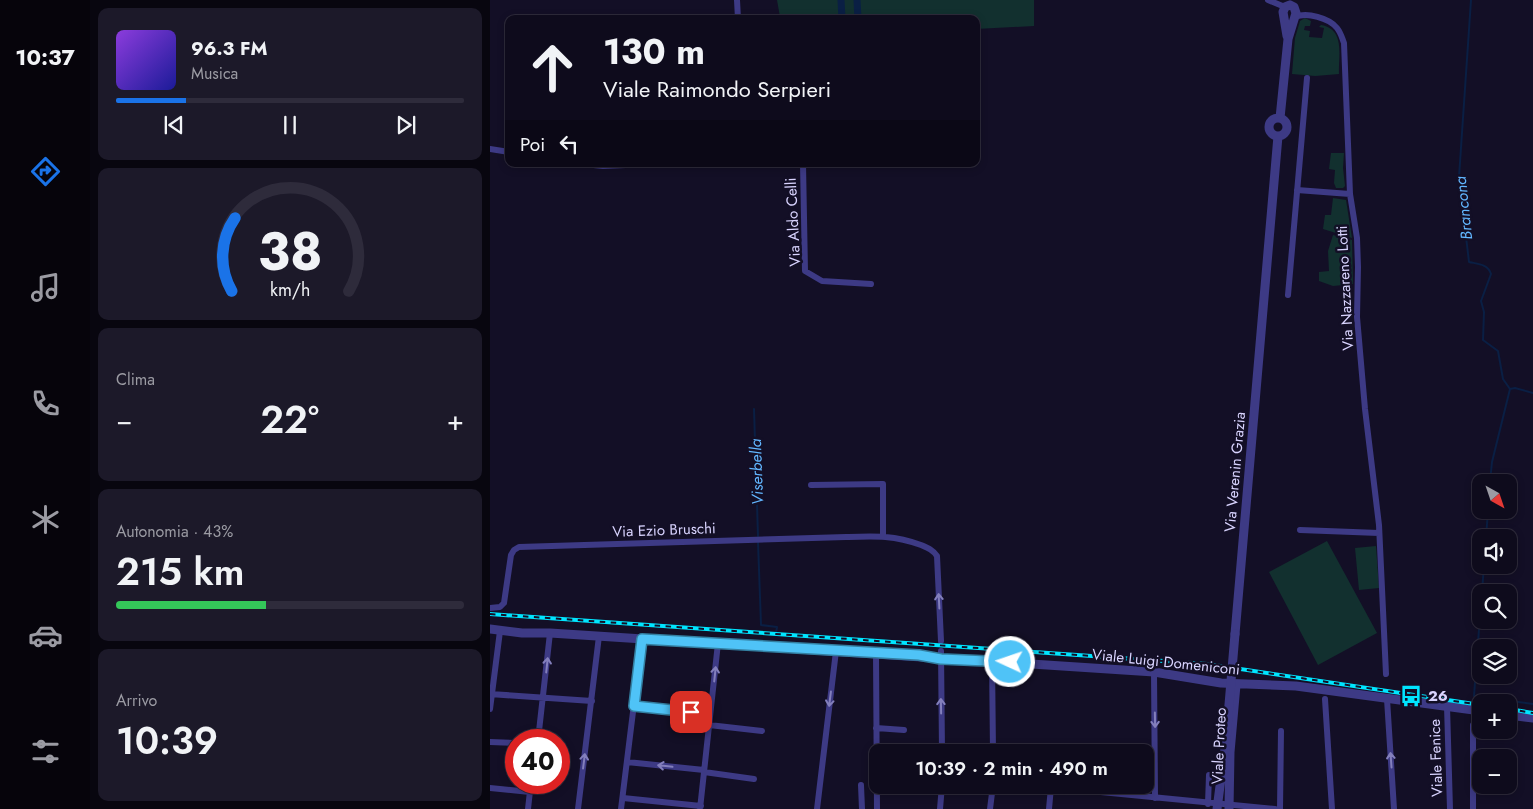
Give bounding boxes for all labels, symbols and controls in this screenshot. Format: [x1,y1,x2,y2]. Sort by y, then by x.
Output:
text: 130 m [603,27,705,77]
text: 96.3 FM [191,35,267,62]
icon: ahead [520,35,585,100]
text: 10:37 [15,41,75,73]
text: Musica [191,62,238,85]
text: Viale Raimondo Serpieri [603,73,831,105]
icon: previous [160,111,188,139]
icon: pause [276,111,304,139]
icon: next [392,111,420,139]
icon: left [555,130,583,158]
text: Poi [520,131,545,158]
icon: directions [28,154,63,189]
water label: Brancona [1449,175,1478,241]
street label: Via Aldo Celli [780,177,806,267]
text: 38 [258,214,322,290]
street label: Via Nazzareno Lotti [1331,225,1359,351]
icon: music [28,270,63,305]
text: km/h [270,277,310,303]
text: Clima [116,368,155,391]
icon: phone [28,386,63,421]
text: 22° [260,392,319,447]
text: − [116,400,133,441]
text: + [447,400,464,441]
street label: Via Verenin Grazia [1219,411,1251,533]
water label: Viserbella [744,438,769,506]
north arrow [1472,474,1518,519]
map controls [1472,474,1517,794]
icon: climate [28,502,63,537]
street label: Via Ezio Bruschi [612,517,716,543]
text: Autonomia · 43% [116,520,233,543]
button: sound [1472,529,1517,574]
text: 215 km [116,544,245,599]
button: search [1472,584,1517,629]
one-way arrow [935,593,944,609]
icon: car [28,618,63,653]
position arrow [983,635,1035,687]
button: layers [1472,639,1517,684]
street label: Viale Luigi Domeniconi [1091,643,1241,681]
one-way arrow [542,658,552,674]
one-way arrow [710,666,720,682]
bus stop icon: 26 [1398,683,1424,709]
place label: 26 [1428,685,1448,707]
text: Arrivo [116,689,157,712]
pin [670,691,712,733]
one-way arrow [825,691,835,707]
button: + [1472,694,1517,739]
icon: arrive [677,698,705,726]
one-way arrow [937,698,946,714]
street label: Viale Proteo [1206,707,1232,785]
one-way arrow [1150,712,1159,728]
text: 10:39 [116,713,218,768]
street label: Viale Fenice [1424,718,1448,797]
speed limit sign: 40 [505,729,570,794]
icon: filters [28,734,63,769]
button: − [1472,749,1517,794]
one-way arrow [579,753,589,769]
one-way arrow [1386,753,1395,769]
text: 10:39 · 2 min · 490 m [915,755,1108,782]
one-way arrow [658,761,674,771]

